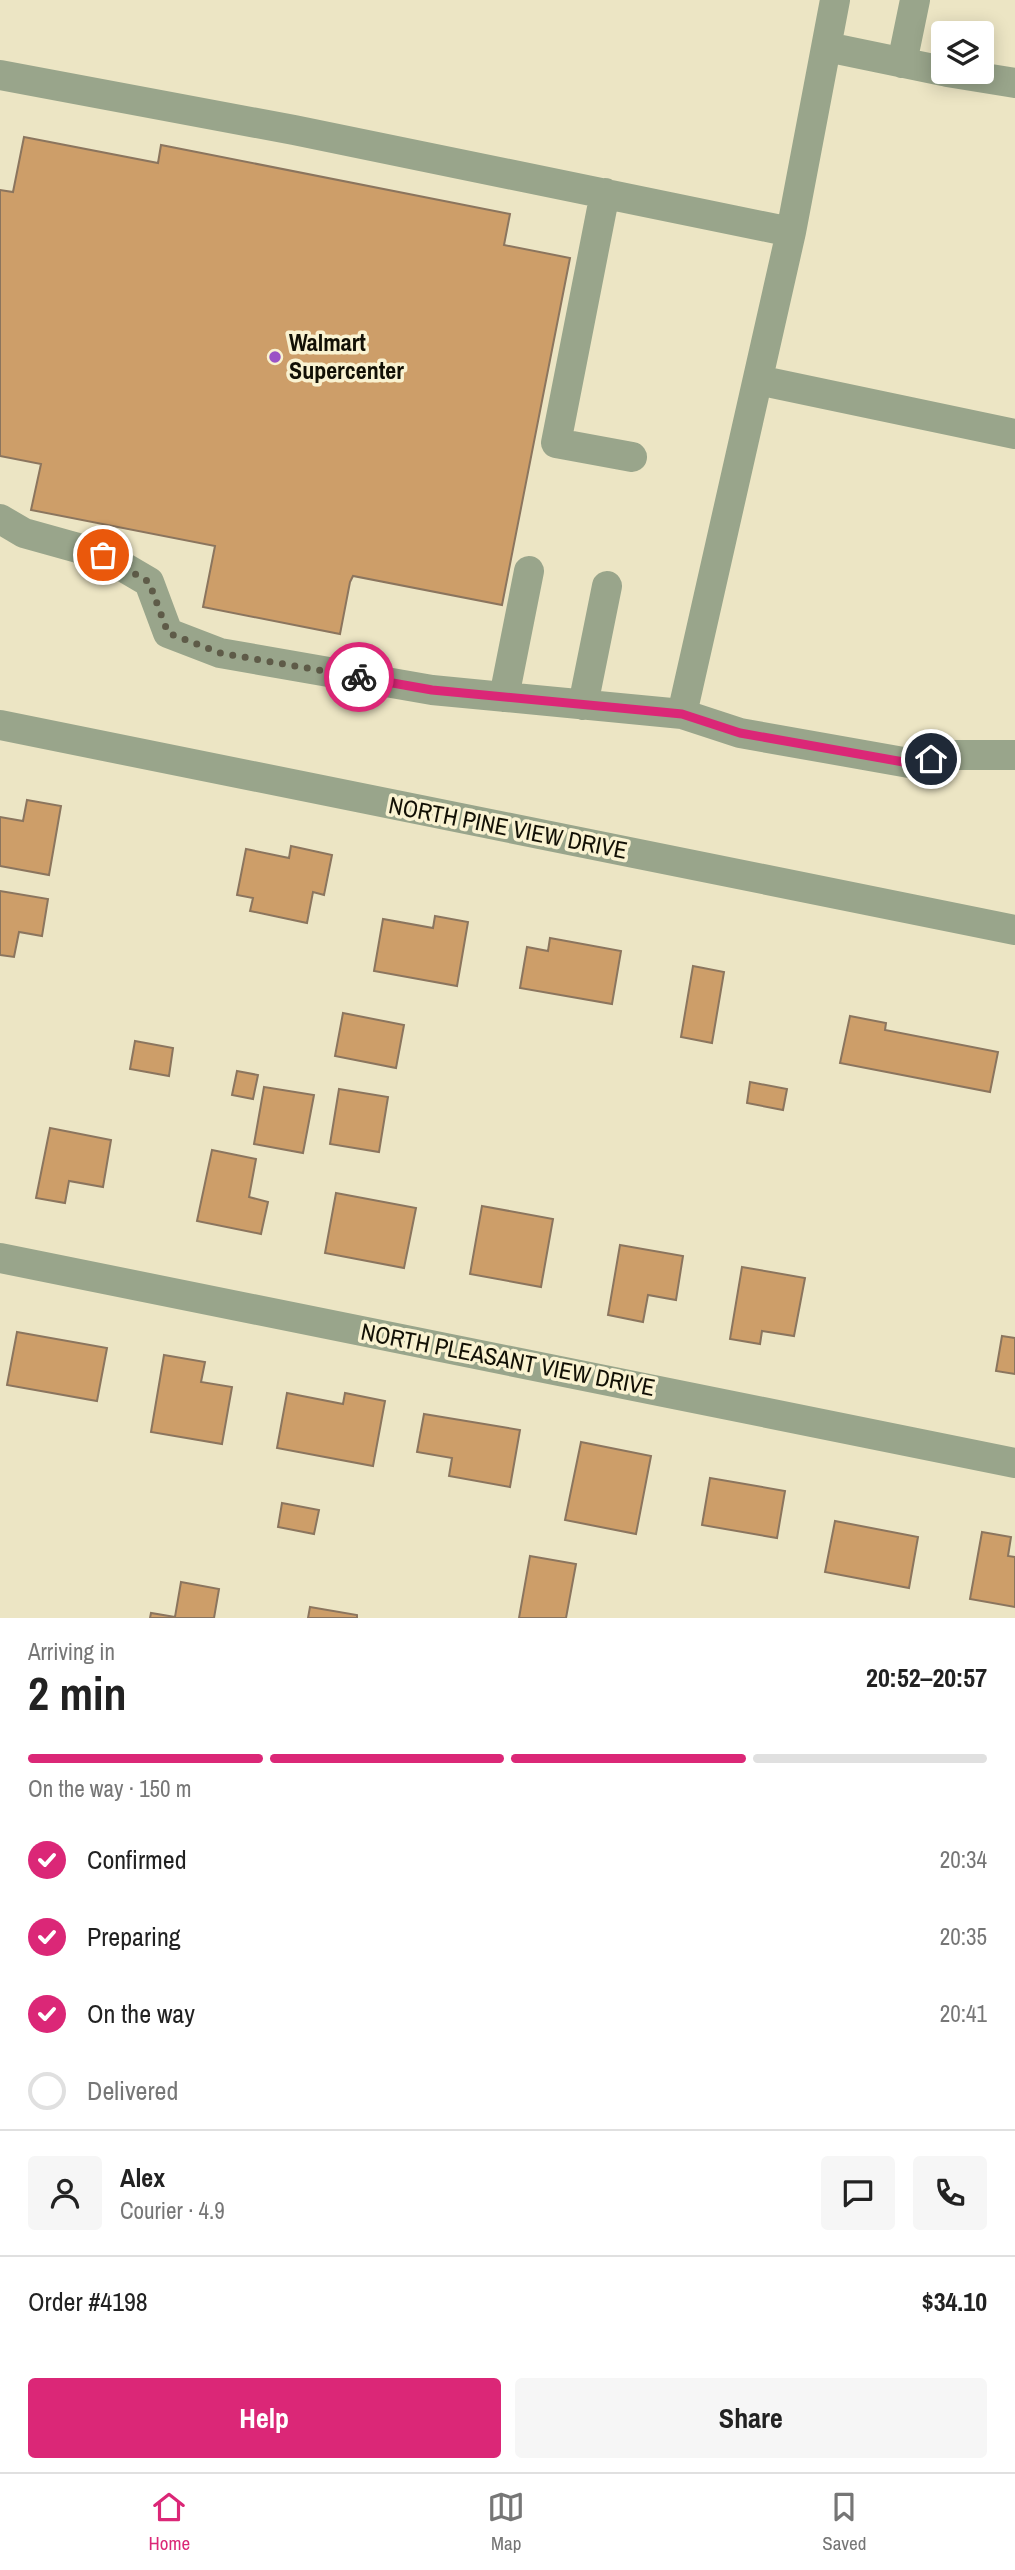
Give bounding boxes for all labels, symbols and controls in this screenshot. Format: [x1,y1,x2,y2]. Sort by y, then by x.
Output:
map controls [931,21,994,84]
button: layers [931,21,994,84]
place label: Walmart Supercenter [289,326,404,386]
marker: Walmart Supercenter [267,349,283,365]
pin [73,525,133,585]
icon: bag [84,536,122,574]
courier [324,642,394,712]
icon: bike [340,658,378,696]
pin [901,729,961,789]
icon: home [912,740,950,778]
street label: NORTH PINE VIEW DRIVE [386,788,630,866]
street label: NORTH PLEASANT VIEW DRIVE [358,1315,658,1403]
text: Arriving in [28,1636,115,1667]
text: 20:52–20:57 [866,1660,987,1695]
text: 2 min [28,1662,127,1724]
text: On the way · 150 m [28,1773,192,1804]
icon: check [28,1841,66,1879]
text: Confirmed [87,1842,187,1877]
text: 20:34 [940,1844,987,1875]
icon: check [28,1918,66,1956]
text: Preparing [87,1919,181,1954]
text: 20:35 [940,1921,987,1952]
icon: check [28,1995,66,2033]
text: On the way [87,1996,195,2031]
text: 20:41 [940,1998,987,2029]
text: Delivered [87,2073,178,2108]
button: person [28,2156,102,2230]
button: chat [821,2156,895,2230]
button: phone [913,2156,987,2230]
text: Alex [120,2160,165,2195]
text: Courier · 4.9 [120,2195,225,2226]
text: Order #4198 [28,2284,148,2319]
text: $34.10 [922,2284,987,2319]
button: Help [28,2378,501,2458]
button: Share [515,2378,987,2458]
tab: Home [149,2488,190,2556]
tab: Map [487,2488,525,2556]
tab: Saved [822,2488,866,2556]

